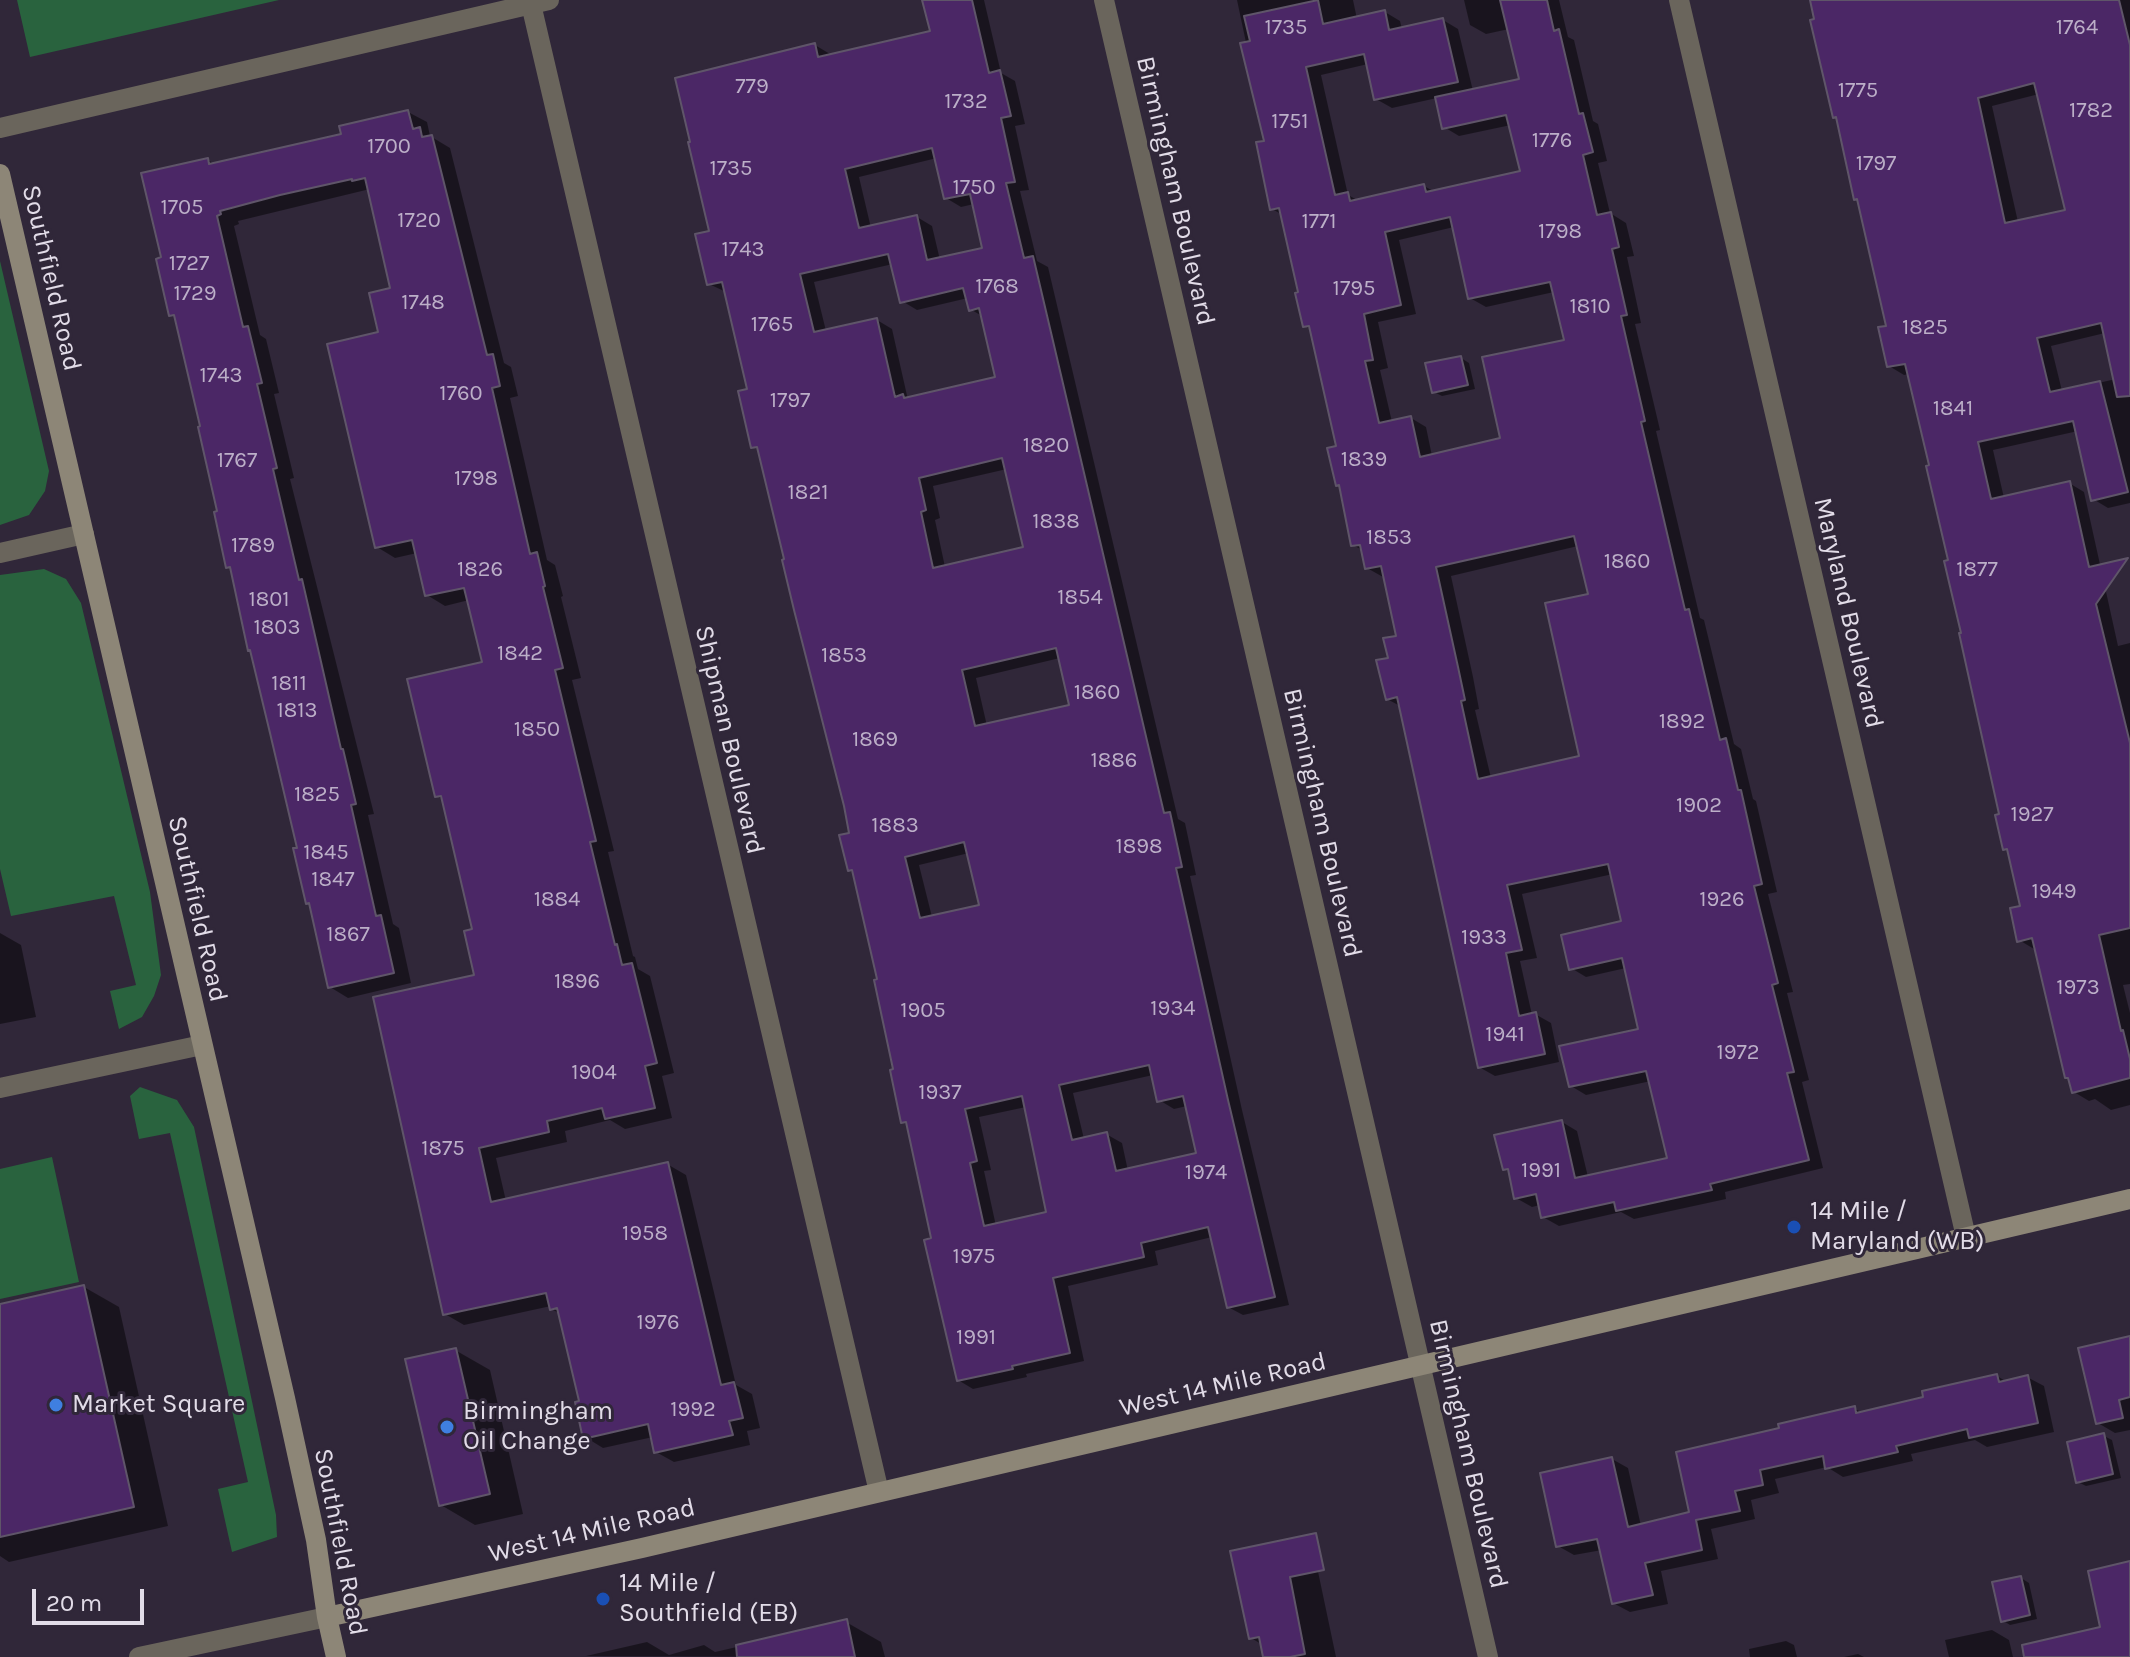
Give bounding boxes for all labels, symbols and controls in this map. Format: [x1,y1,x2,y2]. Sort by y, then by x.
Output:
house number: 1735 [1264,15,1308,41]
house number: 1764 [2056,15,2098,41]
street label: Birmingham Boulevard [1129,53,1221,329]
house number: 779 [735,74,769,100]
house number: 1775 [1838,78,1878,104]
house number: 1732 [944,89,988,115]
house number: 1782 [2069,98,2113,124]
house number: 1751 [1271,109,1309,135]
house number: 1776 [1532,128,1572,154]
house number: 1700 [367,134,411,160]
house number: 1797 [1856,151,1896,177]
house number: 1735 [709,156,753,182]
house number: 1750 [952,175,996,201]
street label: Southfield Road [14,182,88,374]
house number: 1705 [160,195,204,221]
house number: 1720 [397,208,441,234]
house number: 1771 [1301,209,1337,235]
house number: 1798 [1538,219,1582,245]
house number: 1743 [722,237,764,263]
house number: 1727 [169,251,209,277]
house number: 1768 [975,274,1019,300]
house number: 1795 [1333,276,1375,302]
house number: 1729 [173,281,217,307]
house number: 1748 [401,290,445,316]
house number: 1810 [1569,294,1611,320]
house number: 1765 [751,312,793,338]
house number: 1825 [1902,315,1948,341]
house number: 1743 [200,363,242,389]
house number: 1760 [439,381,483,407]
house number: 1797 [770,388,810,414]
house number: 1841 [1933,396,1973,422]
house number: 1820 [1023,433,1069,459]
house number: 1839 [1341,447,1387,473]
house number: 1767 [217,448,257,474]
house number: 1798 [454,466,498,492]
house number: 1821 [788,480,828,506]
street label: Maryland Boulevard [1806,495,1890,731]
house number: 1838 [1032,509,1080,535]
house number: 1853 [1366,525,1412,551]
house number: 1789 [231,533,275,559]
house number: 1860 [1604,549,1650,575]
house number: 1826 [457,557,503,583]
house number: 1877 [1956,557,1998,583]
house number: 1854 [1057,585,1103,611]
house number: 1801 [248,587,290,613]
house number: 1803 [254,615,300,641]
street label: Shipman Boulevard [688,623,770,857]
house number: 1842 [497,641,543,667]
house number: 1853 [821,643,867,669]
house number: 1811 [271,671,307,697]
house number: 1860 [1074,680,1120,706]
street label: Birmingham Boulevard [1276,685,1368,961]
house number: 1813 [276,698,318,724]
house number: 1892 [1659,709,1705,735]
house number: 1850 [514,717,560,743]
house number: 1869 [852,727,898,753]
house number: 1886 [1091,748,1137,774]
house number: 1825 [294,782,340,808]
house number: 1902 [1676,793,1722,819]
house number: 1927 [2010,802,2054,828]
street label: Southfield Road [160,813,234,1005]
house number: 1883 [871,813,919,839]
house number: 1898 [1115,834,1163,860]
house number: 1845 [303,840,349,866]
house number: 1847 [311,867,355,893]
house number: 1949 [2031,879,2077,905]
house number: 1884 [534,887,580,913]
house number: 1926 [1699,887,1745,913]
house number: 1867 [326,922,370,948]
house number: 1933 [1461,925,1507,951]
house number: 1896 [554,969,600,995]
house number: 1973 [2056,975,2100,1001]
house number: 1934 [1150,996,1196,1022]
house number: 1905 [900,998,946,1024]
house number: 1941 [1485,1022,1525,1048]
house number: 1972 [1716,1040,1760,1066]
house number: 1904 [571,1060,617,1086]
house number: 1937 [918,1080,962,1106]
house number: 1875 [421,1136,465,1162]
house number: 1991 [1521,1158,1561,1184]
house number: 1974 [1185,1160,1227,1186]
place label: 14 Mile / Maryland (WB) [1810,1196,1985,1258]
marker: 14 Mile / Maryland (WB) [1785,1218,1803,1236]
house number: 1958 [622,1221,668,1247]
house number: 1975 [953,1244,995,1270]
house number: 1976 [637,1310,679,1336]
street label: Birmingham Boulevard [1422,1316,1514,1592]
house number: 1991 [956,1325,996,1351]
street label: West 14 Mile Road [1117,1346,1329,1424]
place label: Market Square [72,1389,245,1421]
marker: Market Square [47,1396,65,1414]
place label: Birmingham Oil Change [463,1396,613,1458]
house number: 1992 [670,1397,716,1423]
marker: Birmingham Oil Change [438,1418,456,1436]
street label: Southfield Road [307,1446,373,1638]
street label: West 14 Mile Road [486,1492,698,1570]
place label: 14 Mile / Southfield (EB) [619,1568,798,1630]
scale bar [36,1573,148,1623]
text: 20 m [46,1589,102,1617]
marker: 14 Mile / Southfield (EB) [594,1590,612,1608]

